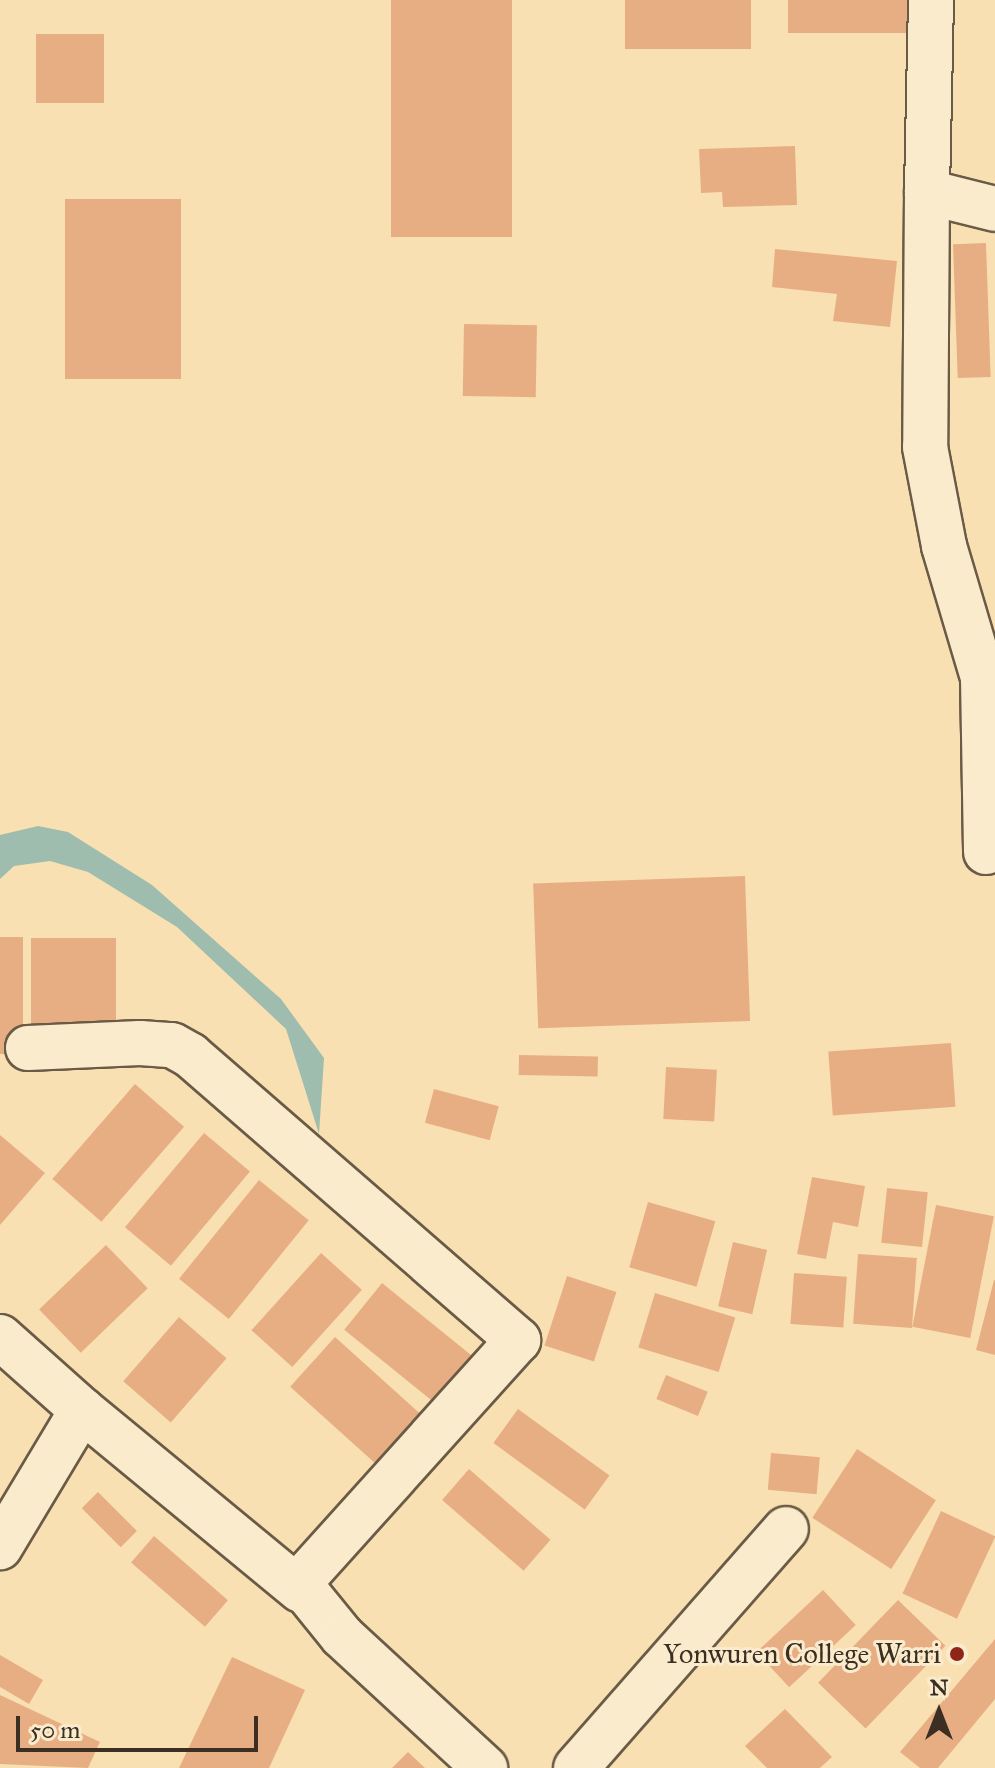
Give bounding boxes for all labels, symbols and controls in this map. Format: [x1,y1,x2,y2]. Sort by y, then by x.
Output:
place label: Yonwuren College Warri [663,1637,941,1671]
marker: Yonwuren College Warri [948,1645,966,1663]
north arrow [899,1672,979,1752]
text: N [930,1674,948,1701]
scale bar [20,1700,262,1750]
text: 50 m [30,1715,80,1745]

